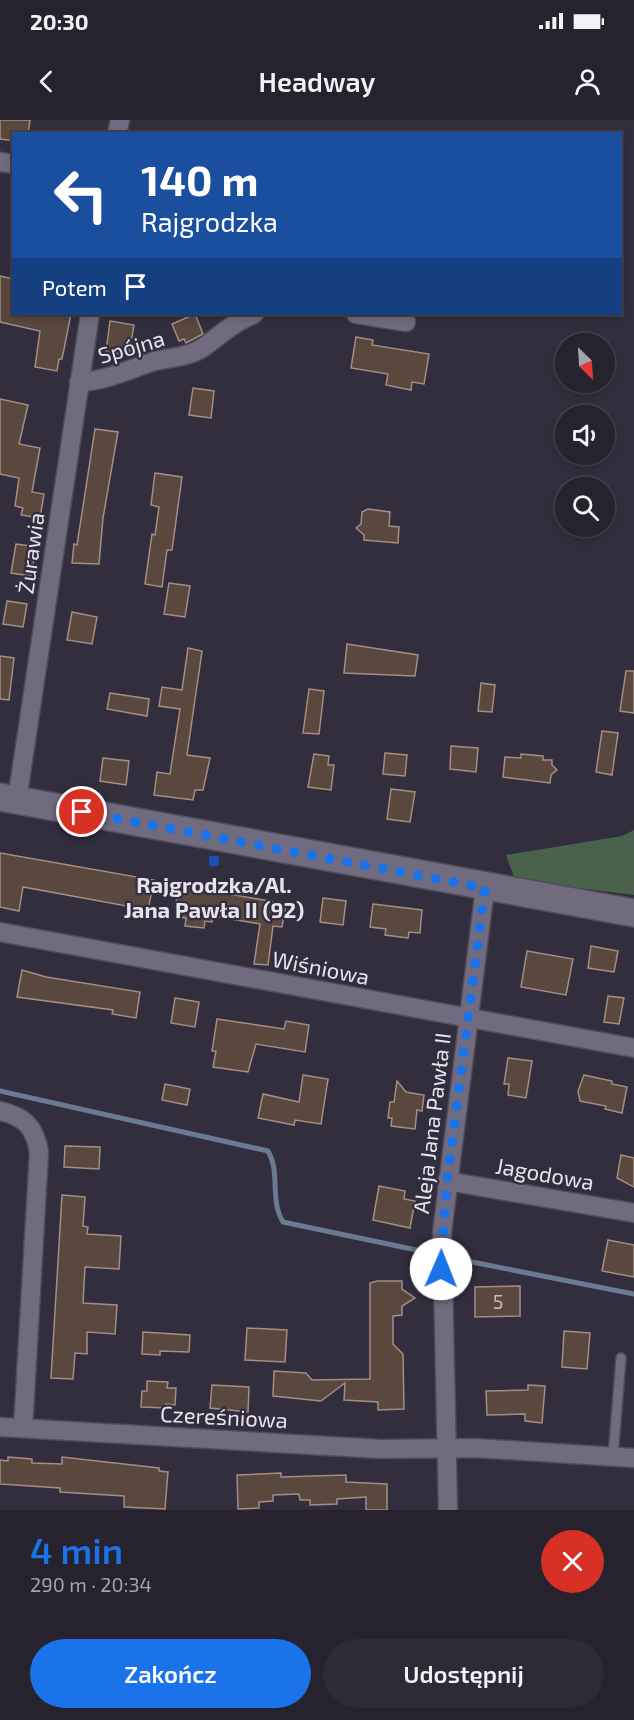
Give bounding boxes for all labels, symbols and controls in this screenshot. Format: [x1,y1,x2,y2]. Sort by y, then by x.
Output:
text: 20:30 [30,8,89,34]
icon: back [30,65,63,98]
text: Headway [259,65,375,97]
icon: person [571,65,604,98]
text: 140 m [141,154,258,204]
icon: left [42,156,120,234]
text: Rajgrodzka [141,205,278,237]
icon: arrive [119,270,152,303]
text: Potem [42,274,107,300]
street label: Spójna [95,324,168,369]
north arrow [555,333,615,393]
map controls [555,333,615,537]
button: sound [555,405,615,465]
button: search [555,477,615,537]
street label: Żurawia [11,511,49,595]
pin [56,786,107,837]
icon: arrive [65,795,98,828]
marker: Rajgrodzka/Al. Jana Pawła II (92) [207,854,221,868]
place label: Rajgrodzka/Al. Jana Pawła II (92) [124,871,304,922]
street label: Wiśniowa [270,945,372,989]
street label: Aleja Jana Pawła II [407,1031,456,1215]
street label: Jagodowa [494,1152,596,1194]
position arrow [409,1237,473,1301]
house number: 5 [493,1289,503,1313]
street label: Czereśniowa [159,1400,289,1432]
text: 4 min [30,1528,123,1571]
button: close [541,1530,604,1593]
text: 290 m · 20:34 [30,1572,152,1596]
button: Zakończ [30,1639,311,1708]
button: Udostępnij [323,1639,604,1708]

